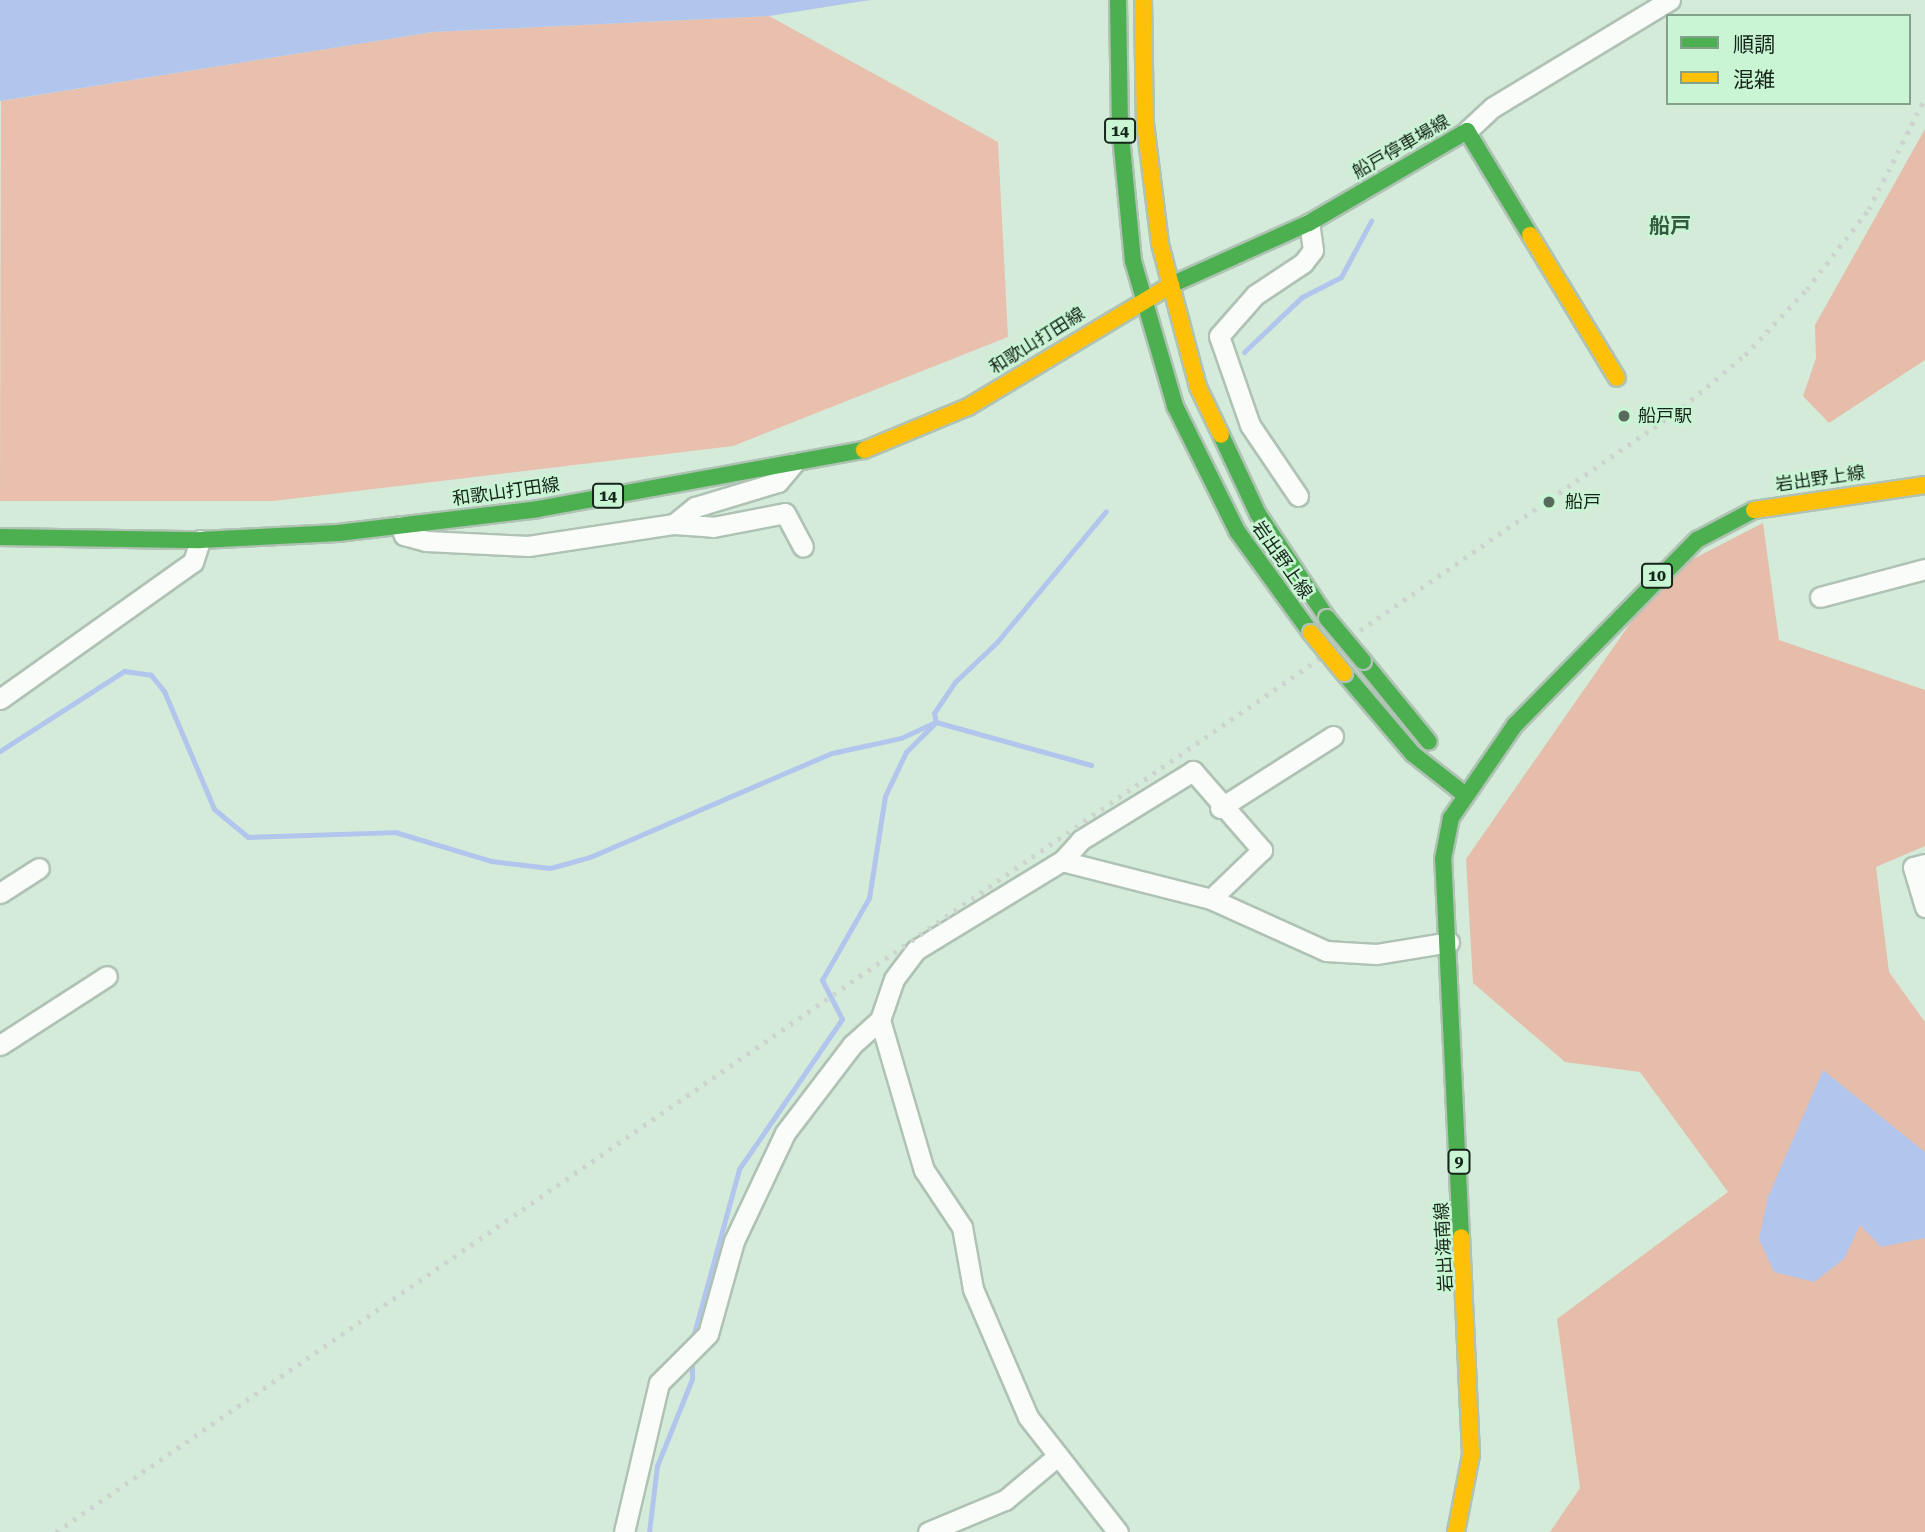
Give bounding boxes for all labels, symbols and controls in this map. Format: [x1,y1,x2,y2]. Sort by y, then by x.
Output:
legend [1666,14,1911,105]
text: 順調 [1733,33,1775,57]
text: 混雑 [1733,68,1775,92]
street label: 船戸停車場線 [1349,111,1453,183]
road number: 14 [1102,119,1138,144]
district label: 船戸 [1649,213,1691,239]
street label: 和歌山打田線 [985,303,1089,379]
place label: 船戸駅 [1638,405,1692,427]
marker: 船戸駅 [1616,408,1632,424]
street label: 岩出野上線 [1774,462,1866,496]
street label: 和歌山打田線 [451,474,561,510]
road number: 14 [590,484,626,509]
place label: 船戸 [1565,491,1601,513]
marker: 船戸 [1539,492,1559,512]
street label: 岩出野上線 [1247,517,1317,603]
road number: 10 [1640,564,1674,589]
road number: 9 [1447,1150,1471,1174]
street label: 岩出海南線 [1431,1201,1457,1293]

